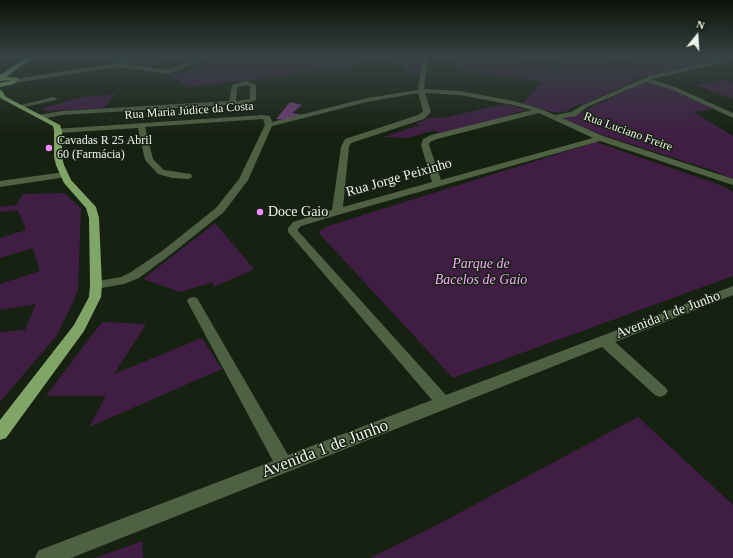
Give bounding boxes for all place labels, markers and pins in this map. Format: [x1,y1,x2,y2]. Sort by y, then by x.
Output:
place label: Cavadas R 25 Abril 60 (Farmácia) [57,134,152,162]
marker: Cavadas R 25 Abril 60 (Farmácia) [44,143,54,153]
place label: Doce Gaio [268,204,328,220]
marker: Doce Gaio [255,207,265,217]

